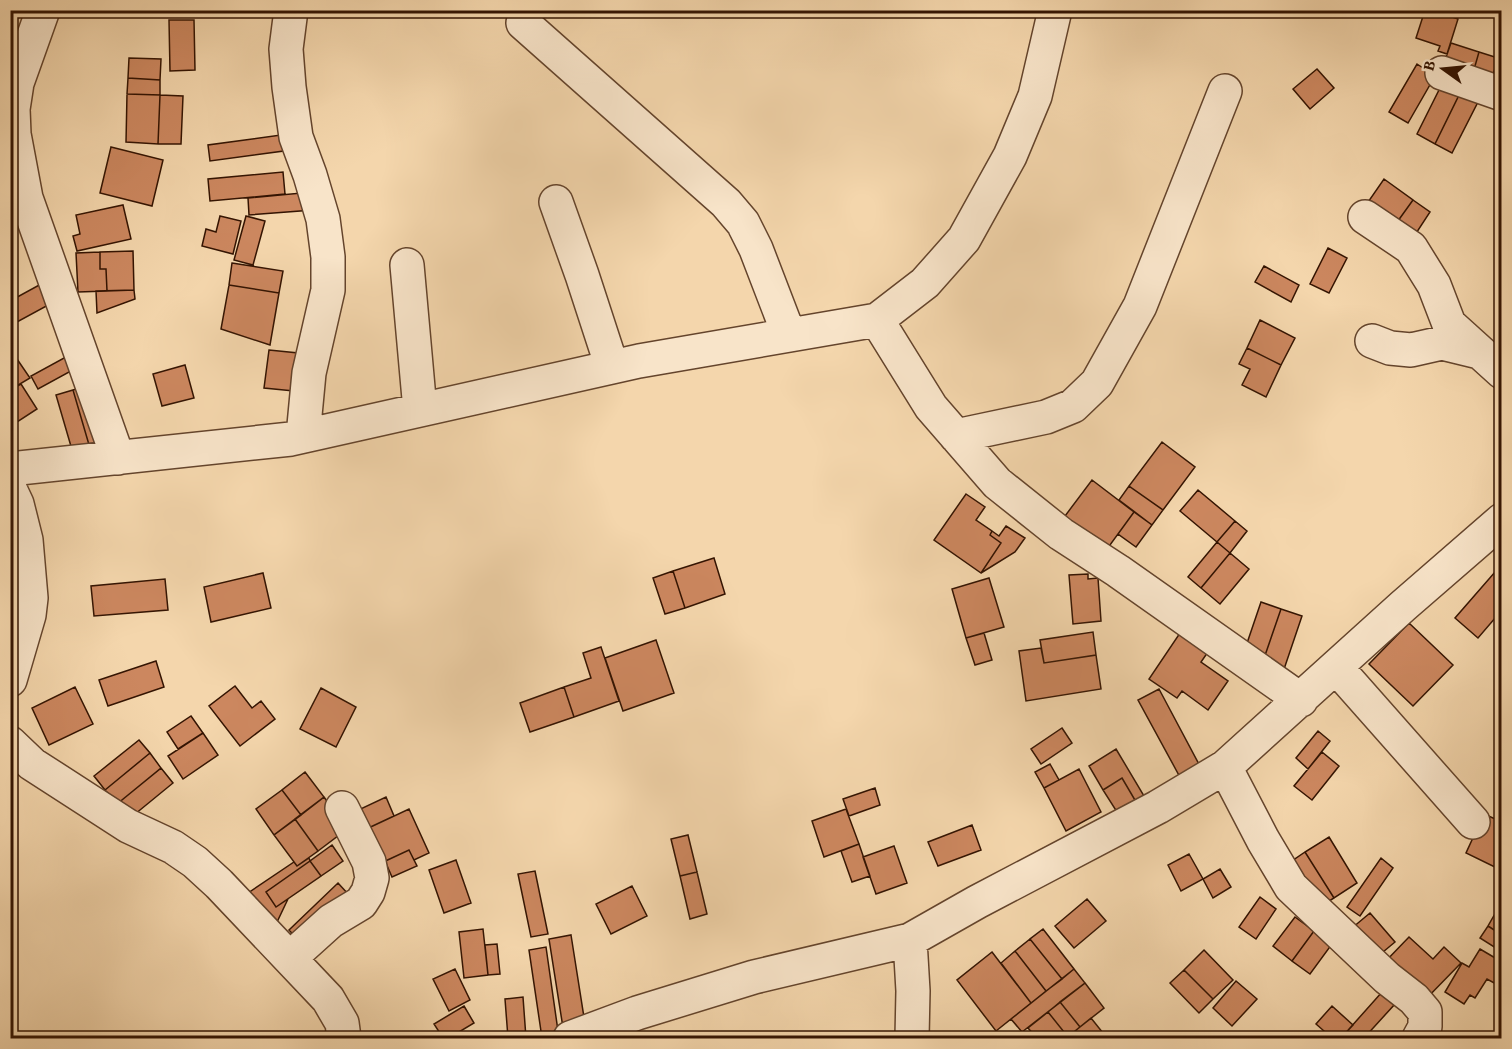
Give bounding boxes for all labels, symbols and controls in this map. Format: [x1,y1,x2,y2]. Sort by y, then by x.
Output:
north arrow [1413,39,1473,99]
text: B [1416,57,1441,73]

